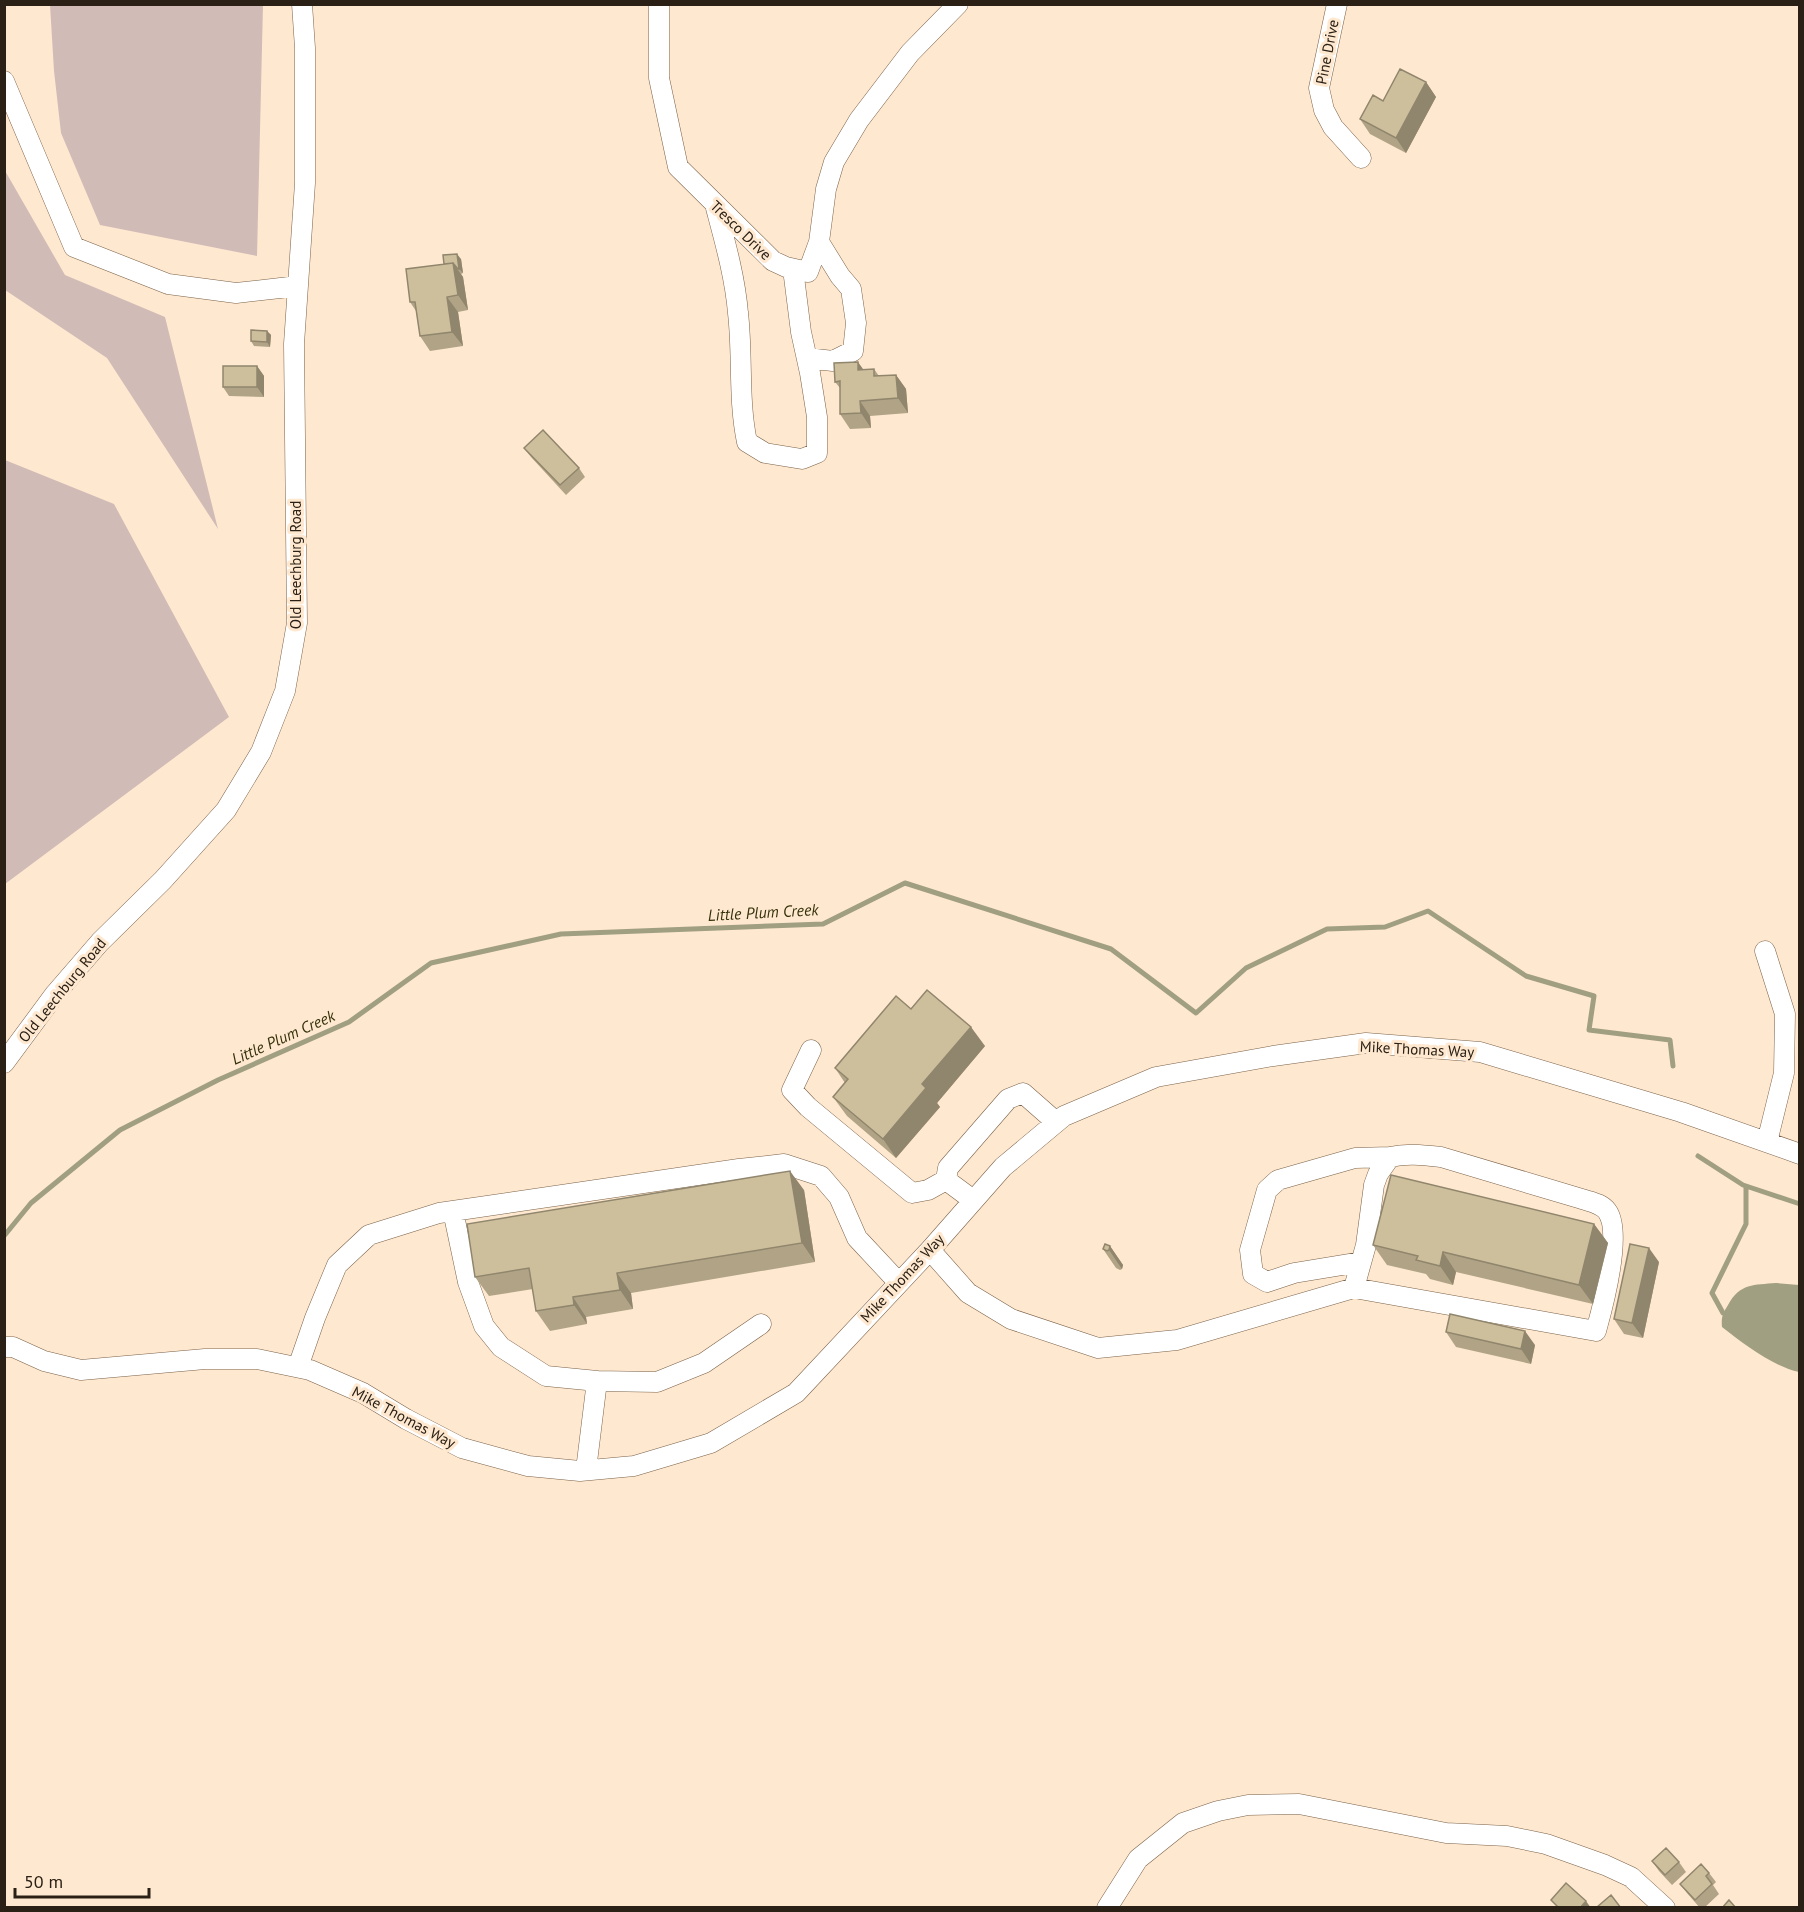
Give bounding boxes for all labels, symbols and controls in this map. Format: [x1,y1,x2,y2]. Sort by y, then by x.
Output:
street label: Pine Drive [1311,18,1343,86]
street label: Tresco Drive [706,196,776,264]
street label: Old Leechburg Road [286,501,305,629]
water label: Little Plum Creek [707,899,820,925]
street label: Old Leechburg Road [14,934,110,1046]
water label: Little Plum Creek [228,1005,338,1069]
street label: Mike Thomas Way [1359,1037,1475,1061]
street label: Mike Thomas Way [856,1230,948,1326]
street label: Mike Thomas Way [349,1382,459,1452]
scale bar [15,1861,148,1899]
text: 50 m [24,1870,63,1893]

